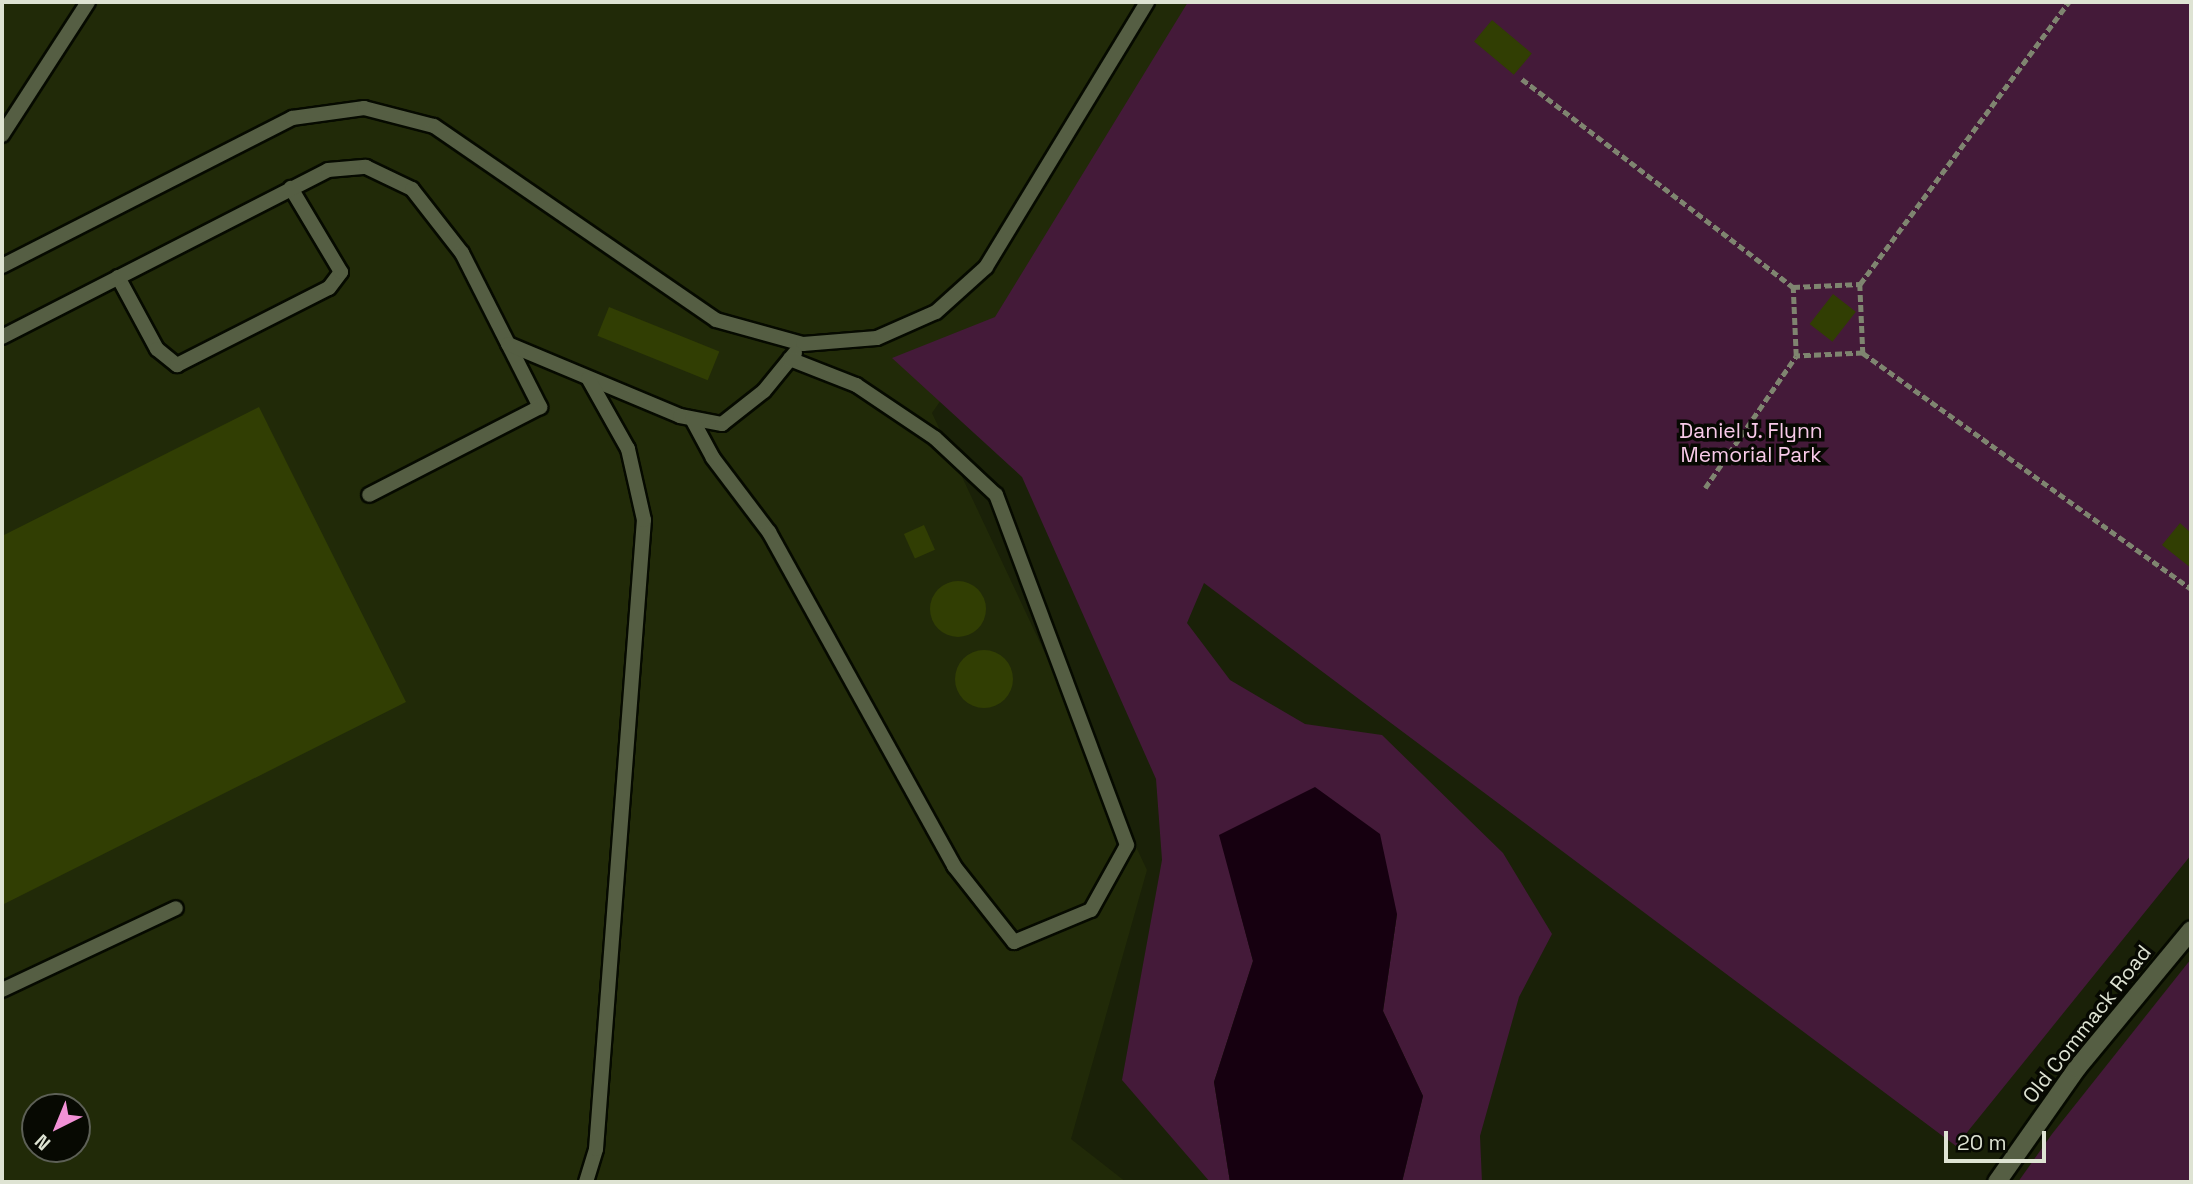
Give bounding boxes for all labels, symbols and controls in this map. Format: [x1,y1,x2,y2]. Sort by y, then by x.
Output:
park label: Daniel J. Flynn Memorial Park [1679,418,1823,468]
street label: Old Commack Road [2018,940,2156,1108]
north arrow [21,1093,91,1163]
scale bar [1948,1118,2050,1162]
text: N [30,1129,56,1156]
text: 20 m [1957,1129,2007,1156]

